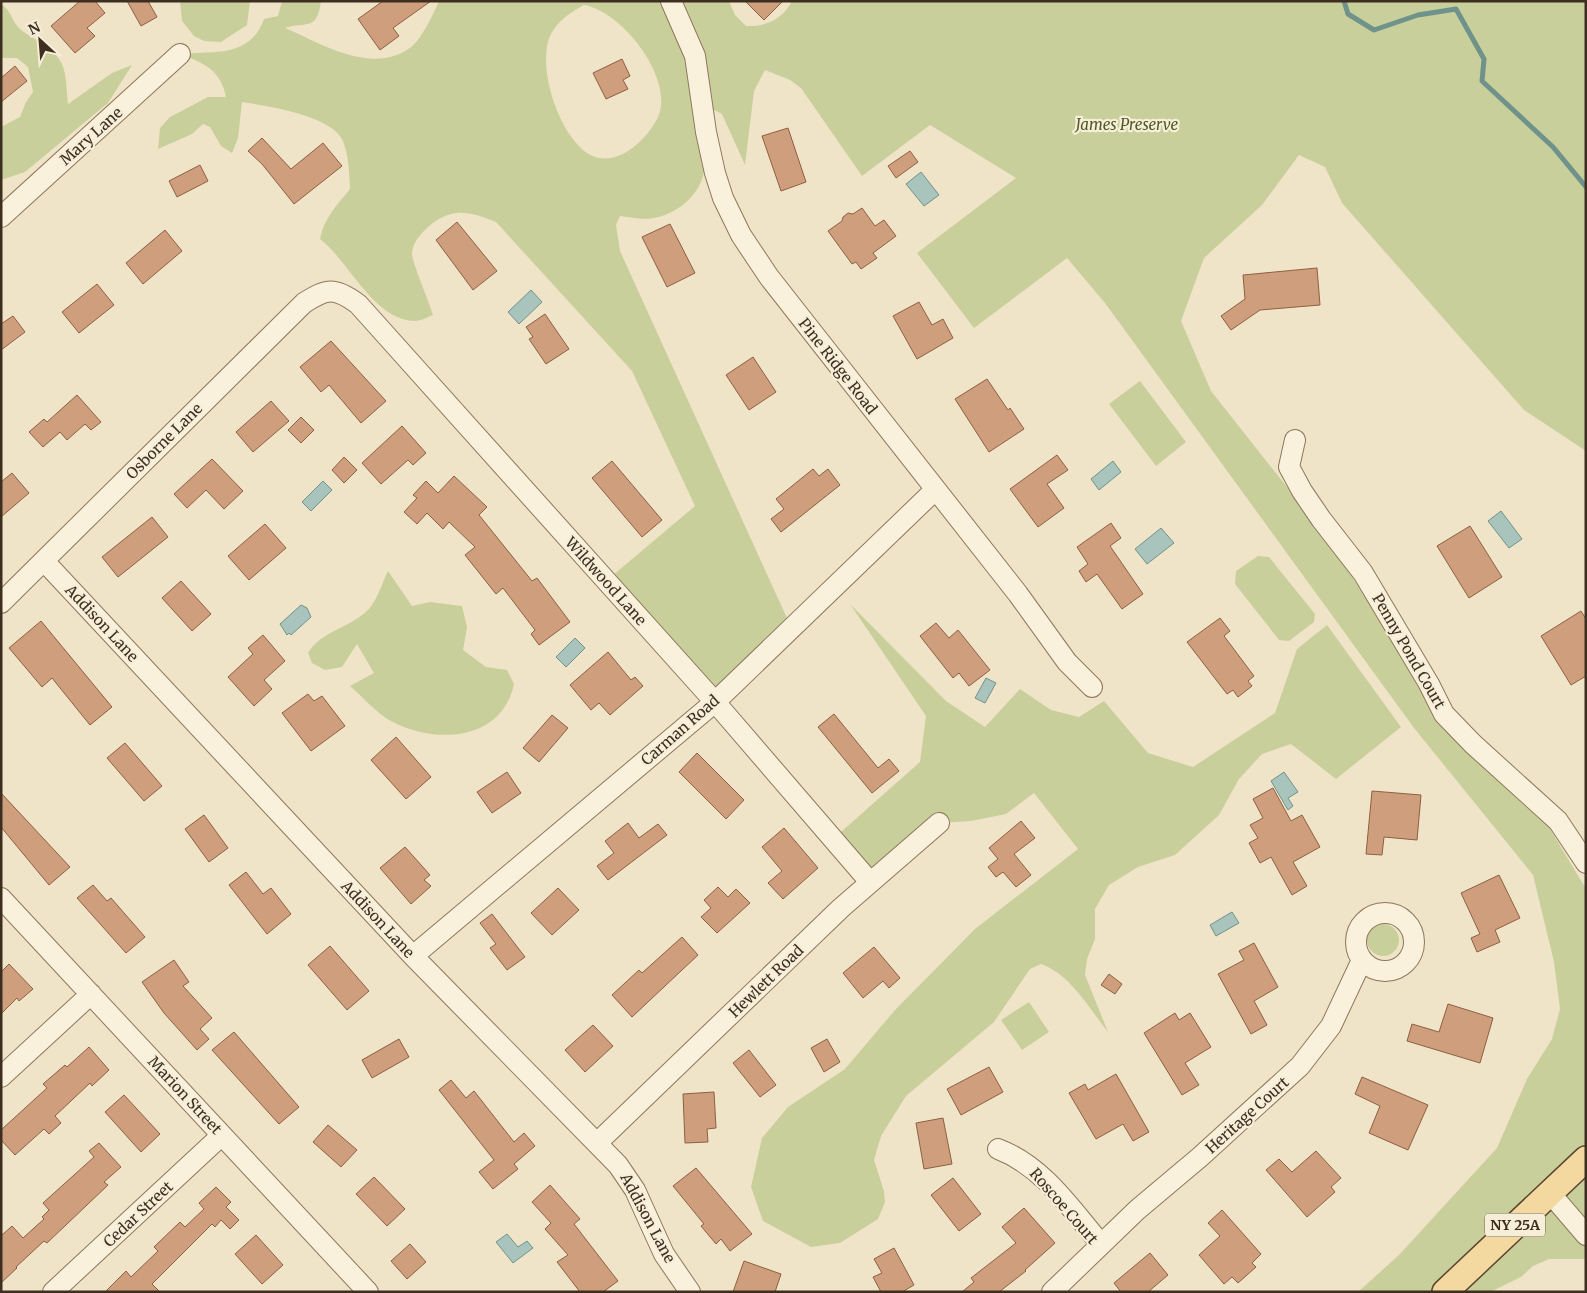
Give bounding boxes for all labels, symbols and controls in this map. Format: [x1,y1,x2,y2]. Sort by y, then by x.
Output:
north arrow [15,15,65,65]
text: N [25,18,43,39]
street label: Mary Lane [56,103,126,169]
park label: James Preserve [1074,115,1179,134]
street label: Pine Ridge Road [795,314,881,418]
street label: Osborne Lane [122,399,206,483]
street label: Wildwood Lane [561,532,651,629]
street label: Addison Lane [61,580,143,666]
street label: Penny Pond Court [1368,590,1450,712]
street label: Carman Road [637,691,723,769]
street label: Addison Lane [337,876,419,962]
street label: Hewlett Road [725,941,807,1021]
street label: Marion Street [144,1052,226,1138]
street label: Heritage Court [1201,1073,1293,1157]
street label: Roscoe Court [1026,1164,1102,1248]
street label: Addison Lane [616,1169,680,1266]
street label: Cedar Street [99,1177,177,1251]
road number: NY 25A [1485,1214,1545,1236]

